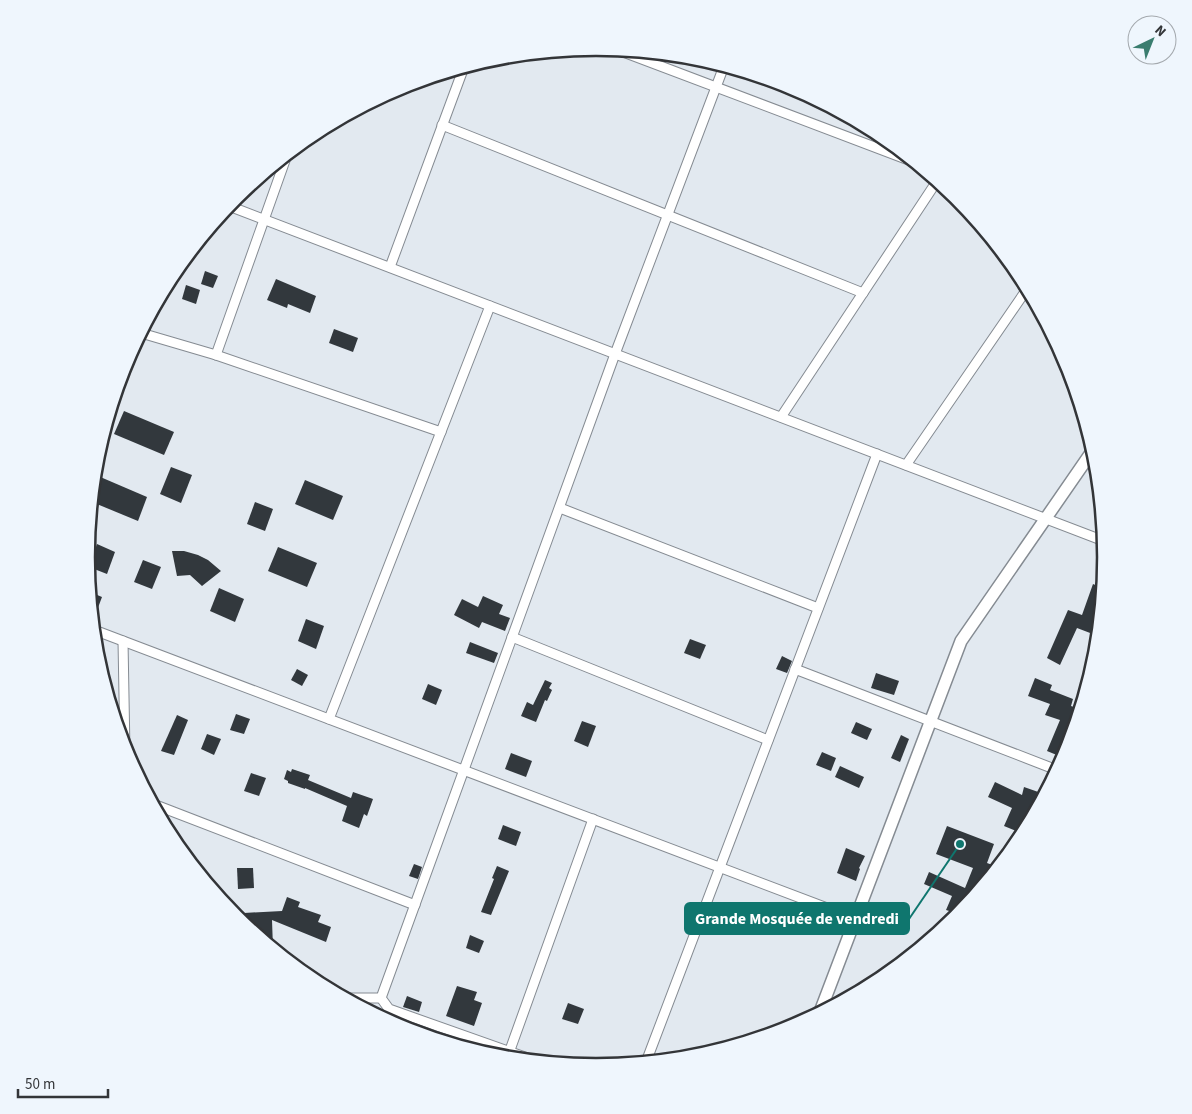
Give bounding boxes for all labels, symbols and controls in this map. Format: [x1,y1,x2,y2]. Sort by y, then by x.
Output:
north arrow [1127,15,1177,65]
text: N [1150,21,1170,42]
callout: Grande Mosquée de vendredi [685,903,909,934]
text: Grande Mosquée de vendredi [695,908,899,930]
scale bar [18,1066,108,1098]
text: 50 m [25,1074,55,1095]

